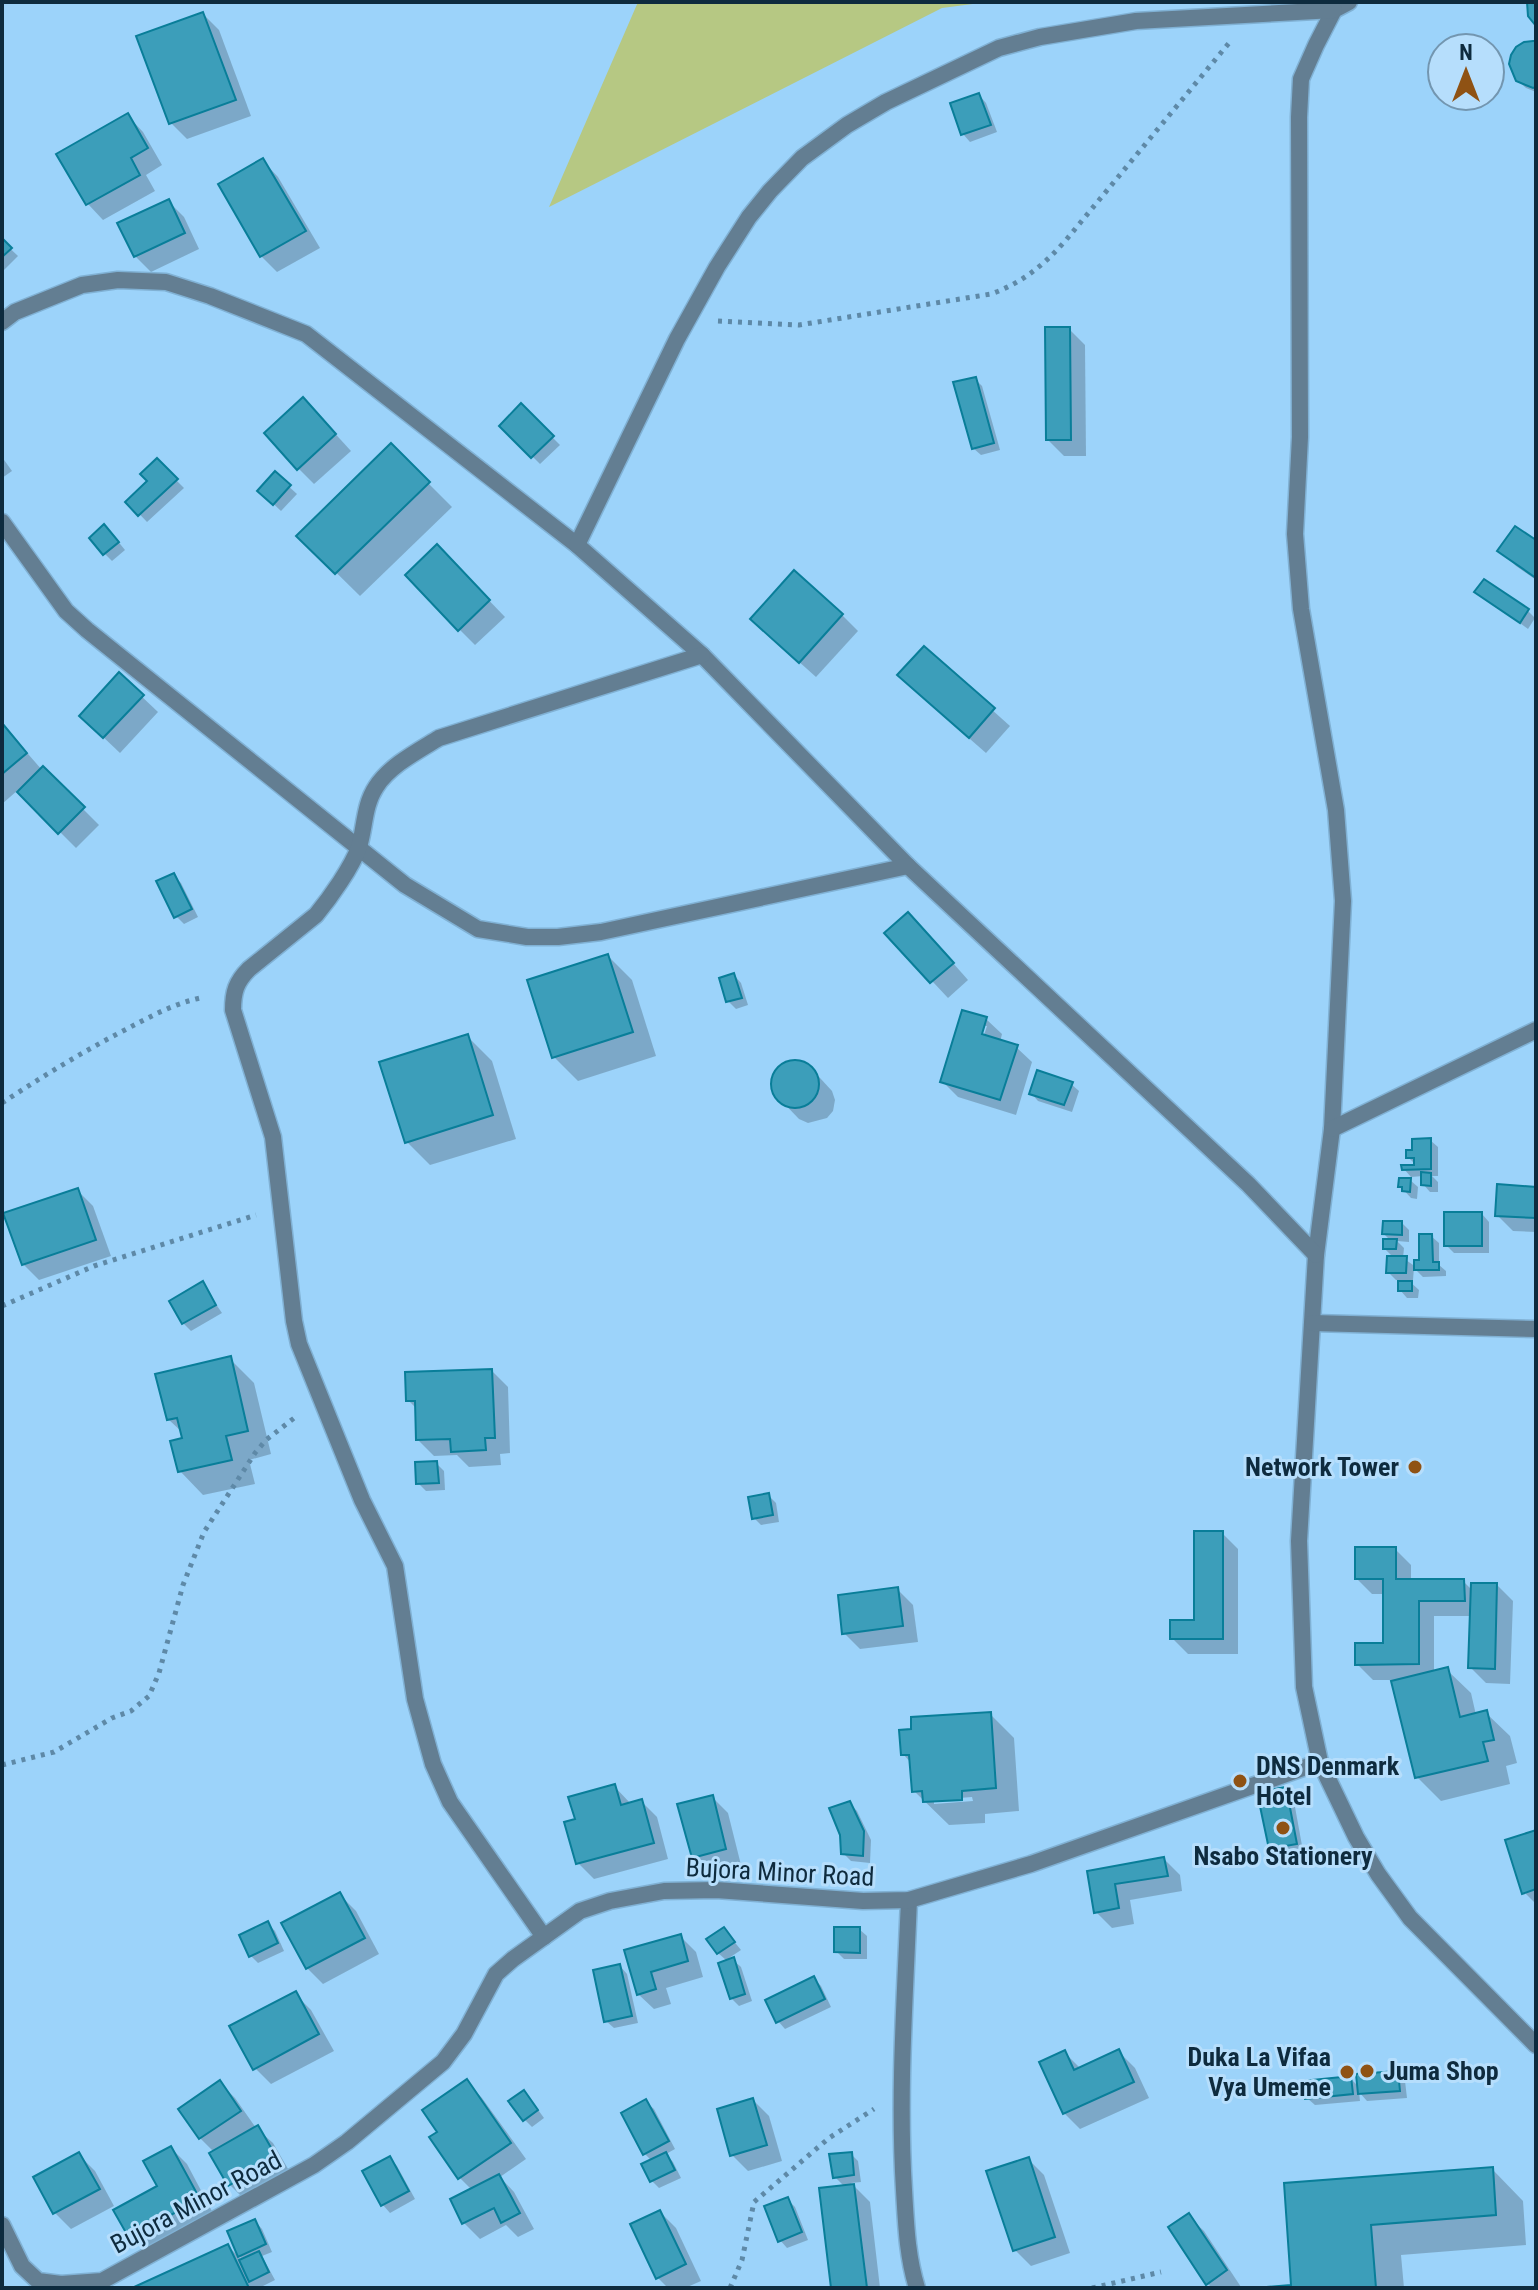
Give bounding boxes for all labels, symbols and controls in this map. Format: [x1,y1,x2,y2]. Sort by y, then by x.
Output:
north arrow [1426,32,1506,112]
text: N [1459,40,1473,65]
place label: Network Tower [1245,1452,1399,1482]
marker: Network Tower [1406,1458,1424,1476]
place label: DNS Denmark Hotel [1256,1751,1400,1811]
marker: DNS Denmark Hotel [1231,1772,1249,1790]
marker: Nsabo Stationery [1274,1819,1292,1837]
place label: Nsabo Stationery [1193,1841,1373,1871]
street label: Bujora Minor Road [685,1852,875,1892]
place label: Duka La Vifaa Vya Umeme [1188,2042,1331,2102]
place label: Juma Shop [1383,2056,1499,2086]
marker: Juma Shop [1358,2062,1376,2080]
marker: Duka La Vifaa Vya Umeme [1338,2063,1356,2081]
street label: Bujora Minor Road [106,2144,286,2260]

